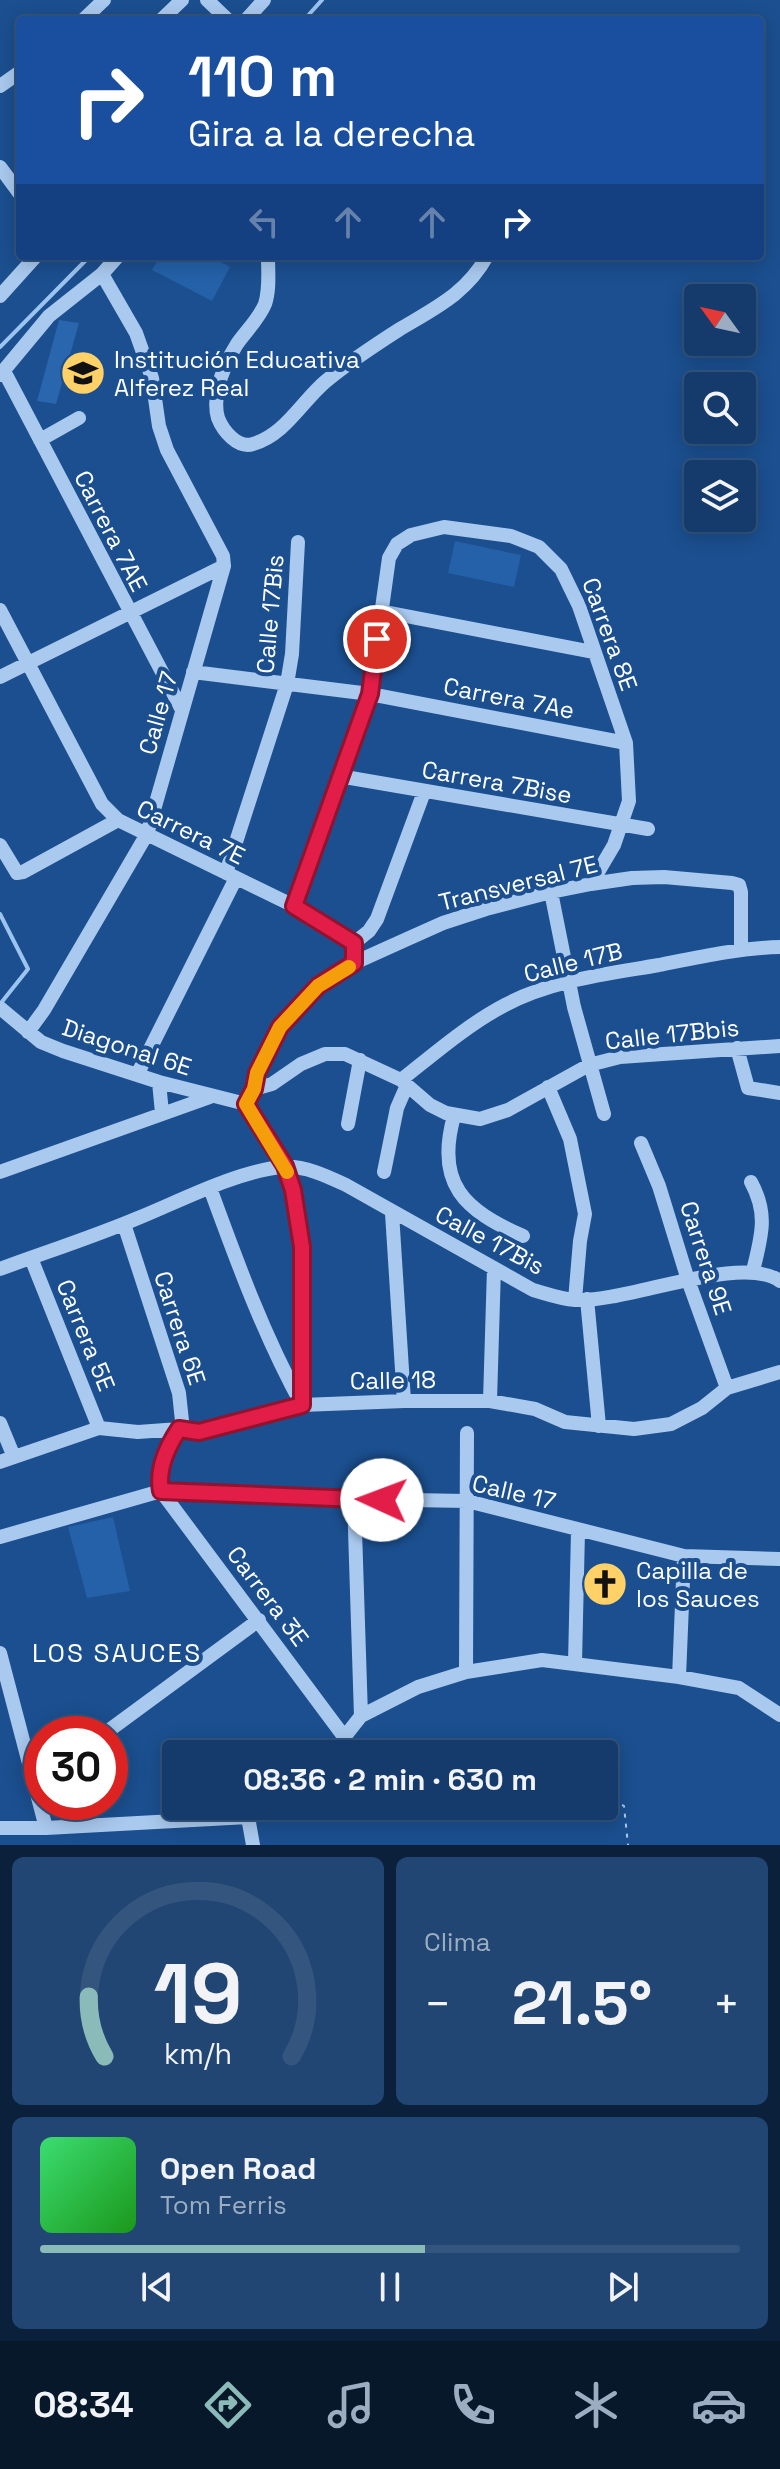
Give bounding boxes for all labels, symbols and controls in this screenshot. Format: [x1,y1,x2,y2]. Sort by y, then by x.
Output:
text: 110 m [188,41,337,112]
icon: right [56,48,160,152]
text: Gira a la derecha [188,111,475,157]
icon: left [242,200,286,244]
icon: ahead [326,200,370,244]
icon: ahead [410,200,454,244]
icon: right [494,200,538,244]
north arrow [684,284,756,356]
map controls [684,284,756,532]
place label: Institución Educativa Alferez Real [114,344,360,403]
school or university icon: Institución Educativa Alferez Real [59,349,107,397]
button: search [684,372,756,444]
button: layers [684,460,756,532]
street label: Carrera 7AE [67,465,155,597]
street label: Calle 17Bis [249,553,291,675]
street label: Carrera 8E [575,573,645,695]
pin [343,605,411,673]
icon: arrive [355,617,399,661]
street label: Calle 17 [131,668,185,758]
street label: Carrera 7Ae [441,670,577,726]
street label: Carrera 7Bise [420,754,574,810]
street label: Carrera 7E [132,792,250,872]
street label: Transversal 7E [435,848,601,918]
street label: Calle 17B [520,935,626,989]
street label: Diagonal 6E [58,1012,196,1082]
street label: Calle 17Bbis [603,1012,741,1056]
street label: Carrera 9E [673,1197,739,1319]
street label: Calle 17Bis [430,1198,550,1282]
street label: Carrera 6E [147,1267,213,1389]
street label: Carrera 5E [50,1275,122,1395]
street label: Calle 18 [350,1364,436,1396]
position arrow [340,1458,424,1542]
street label: Calle 17 [469,1467,559,1517]
street label: Carrera 3E [220,1540,316,1652]
place label: Capilla de los Sauces [636,1555,760,1614]
church icon: Capilla de los Sauces [581,1560,629,1608]
district label: LOS SAUCES [32,1636,202,1670]
speed limit sign: 30 [24,1716,128,1820]
text: 08:36 · 2 min · 630 m [243,1760,537,1799]
text: Clima [424,1925,491,1959]
text: 19 [153,1941,243,2047]
text: 21.5° [512,1965,652,2042]
text: − [424,1976,451,2032]
text: + [713,1976,740,2032]
text: km/h [164,2036,232,2072]
text: Open Road [160,2149,316,2188]
text: Tom Ferris [160,2188,287,2222]
icon: previous [135,2265,179,2309]
icon: pause [368,2265,412,2309]
icon: next [601,2265,645,2309]
icon: directions [200,2377,256,2433]
icon: music [323,2377,379,2433]
icon: phone [445,2377,501,2433]
icon: climate [568,2377,624,2433]
icon: car [691,2377,747,2433]
text: 08:34 [33,2382,134,2428]

